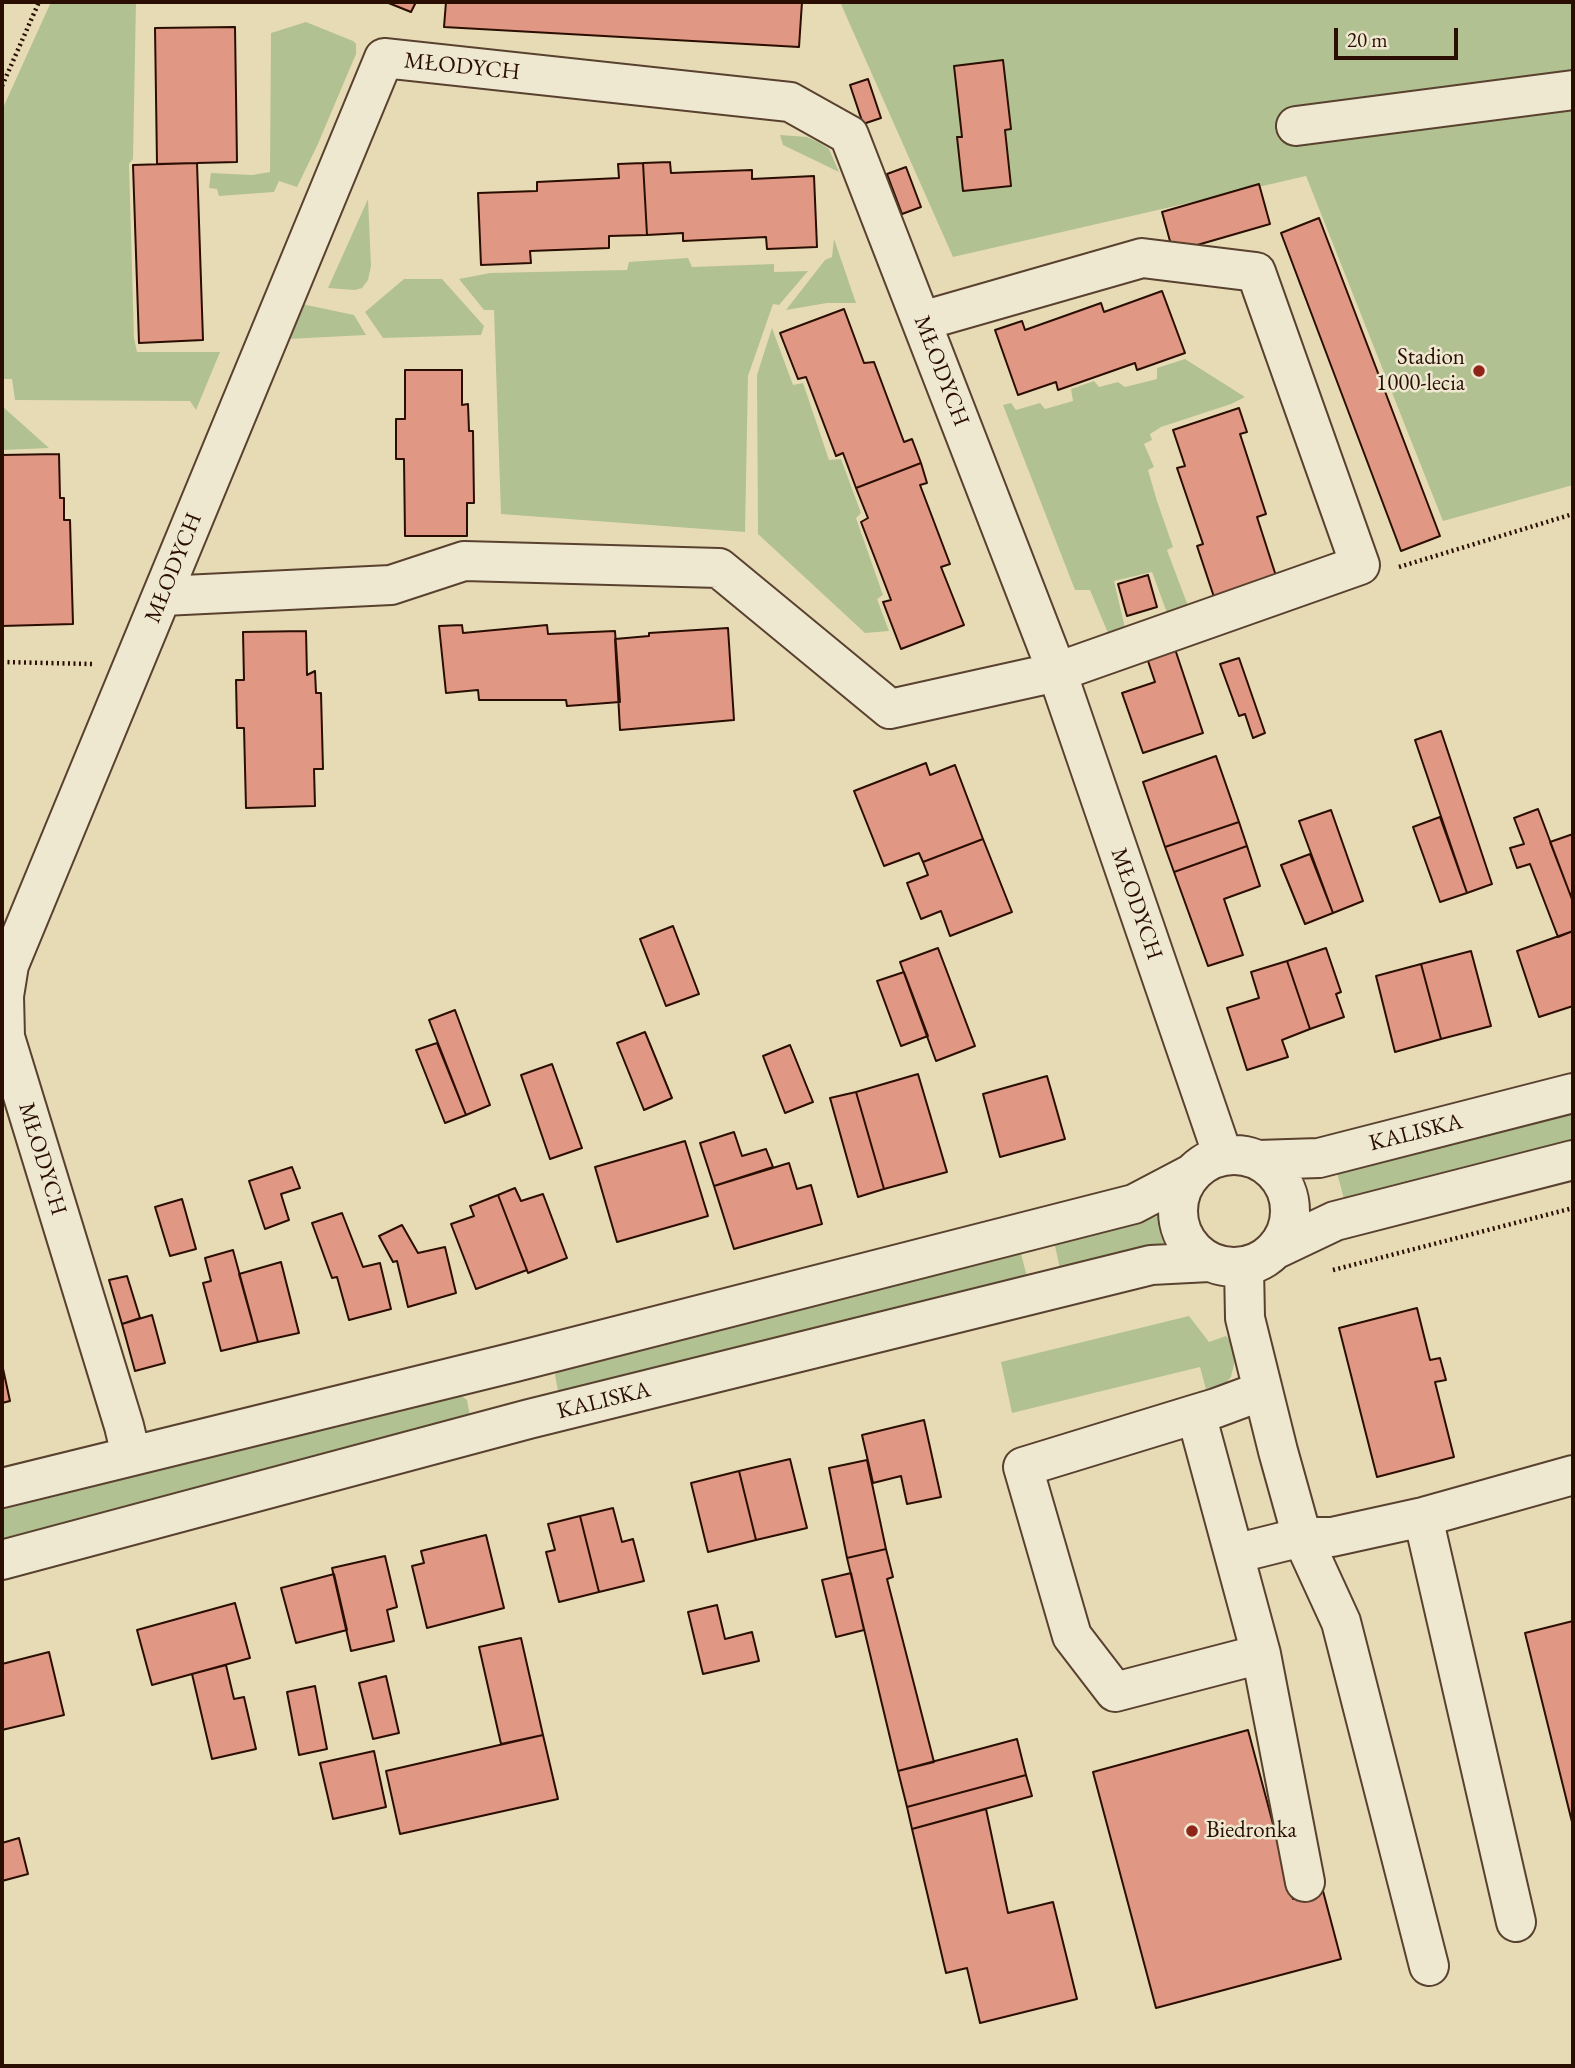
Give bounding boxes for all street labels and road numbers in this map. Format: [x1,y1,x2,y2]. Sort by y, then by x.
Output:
street label: MŁODYCH [403,47,521,87]
street label: MŁODYCH [907,312,975,430]
street label: MŁODYCH [139,509,209,627]
street label: MŁODYCH [1104,844,1168,964]
street label: MŁODYCH [12,1099,72,1219]
street label: KALISKA [1367,1108,1465,1158]
street label: KALISKA [555,1376,653,1426]

